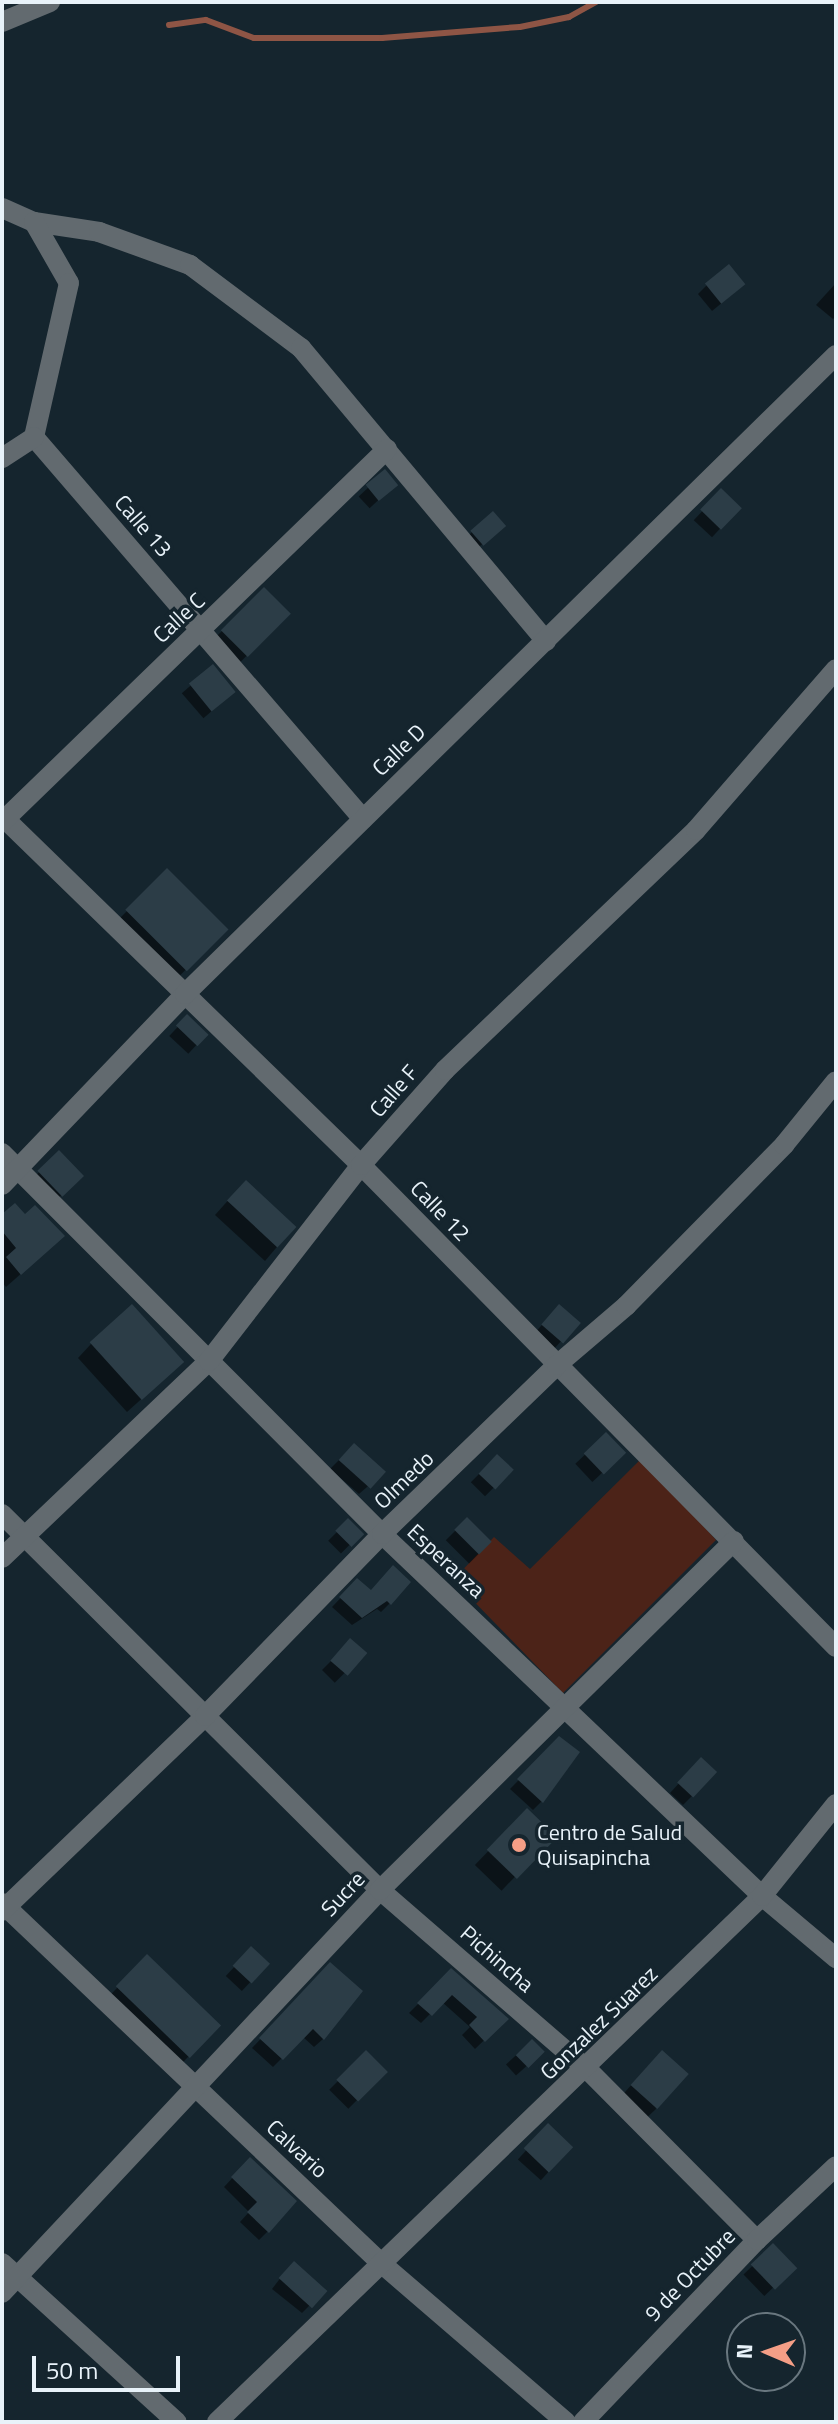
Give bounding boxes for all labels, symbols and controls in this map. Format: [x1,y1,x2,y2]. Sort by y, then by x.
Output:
street label: Calle 13 [109,490,177,562]
street label: Calle C [148,588,210,648]
street label: Calle D [367,719,431,781]
street label: Calle F [364,1059,424,1123]
street label: Calle 12 [405,1175,475,1247]
street label: Olmedo [369,1445,439,1515]
street label: Esperanza [402,1518,490,1604]
place label: Centro de Salud Quisapincha [537,1819,682,1870]
marker: Centro de Salud Quisapincha [508,1834,530,1856]
street label: Sucre [316,1866,370,1922]
street label: Pichincha [455,1920,539,1998]
street label: Gonzalez Suarez [535,1961,663,2085]
street label: Calvario [261,2114,333,2184]
street label: 9 de Octubre [639,2223,741,2327]
north arrow [726,2312,806,2392]
scale bar [36,2340,184,2390]
text: N [727,2343,761,2359]
text: 50 m [46,2352,98,2388]

